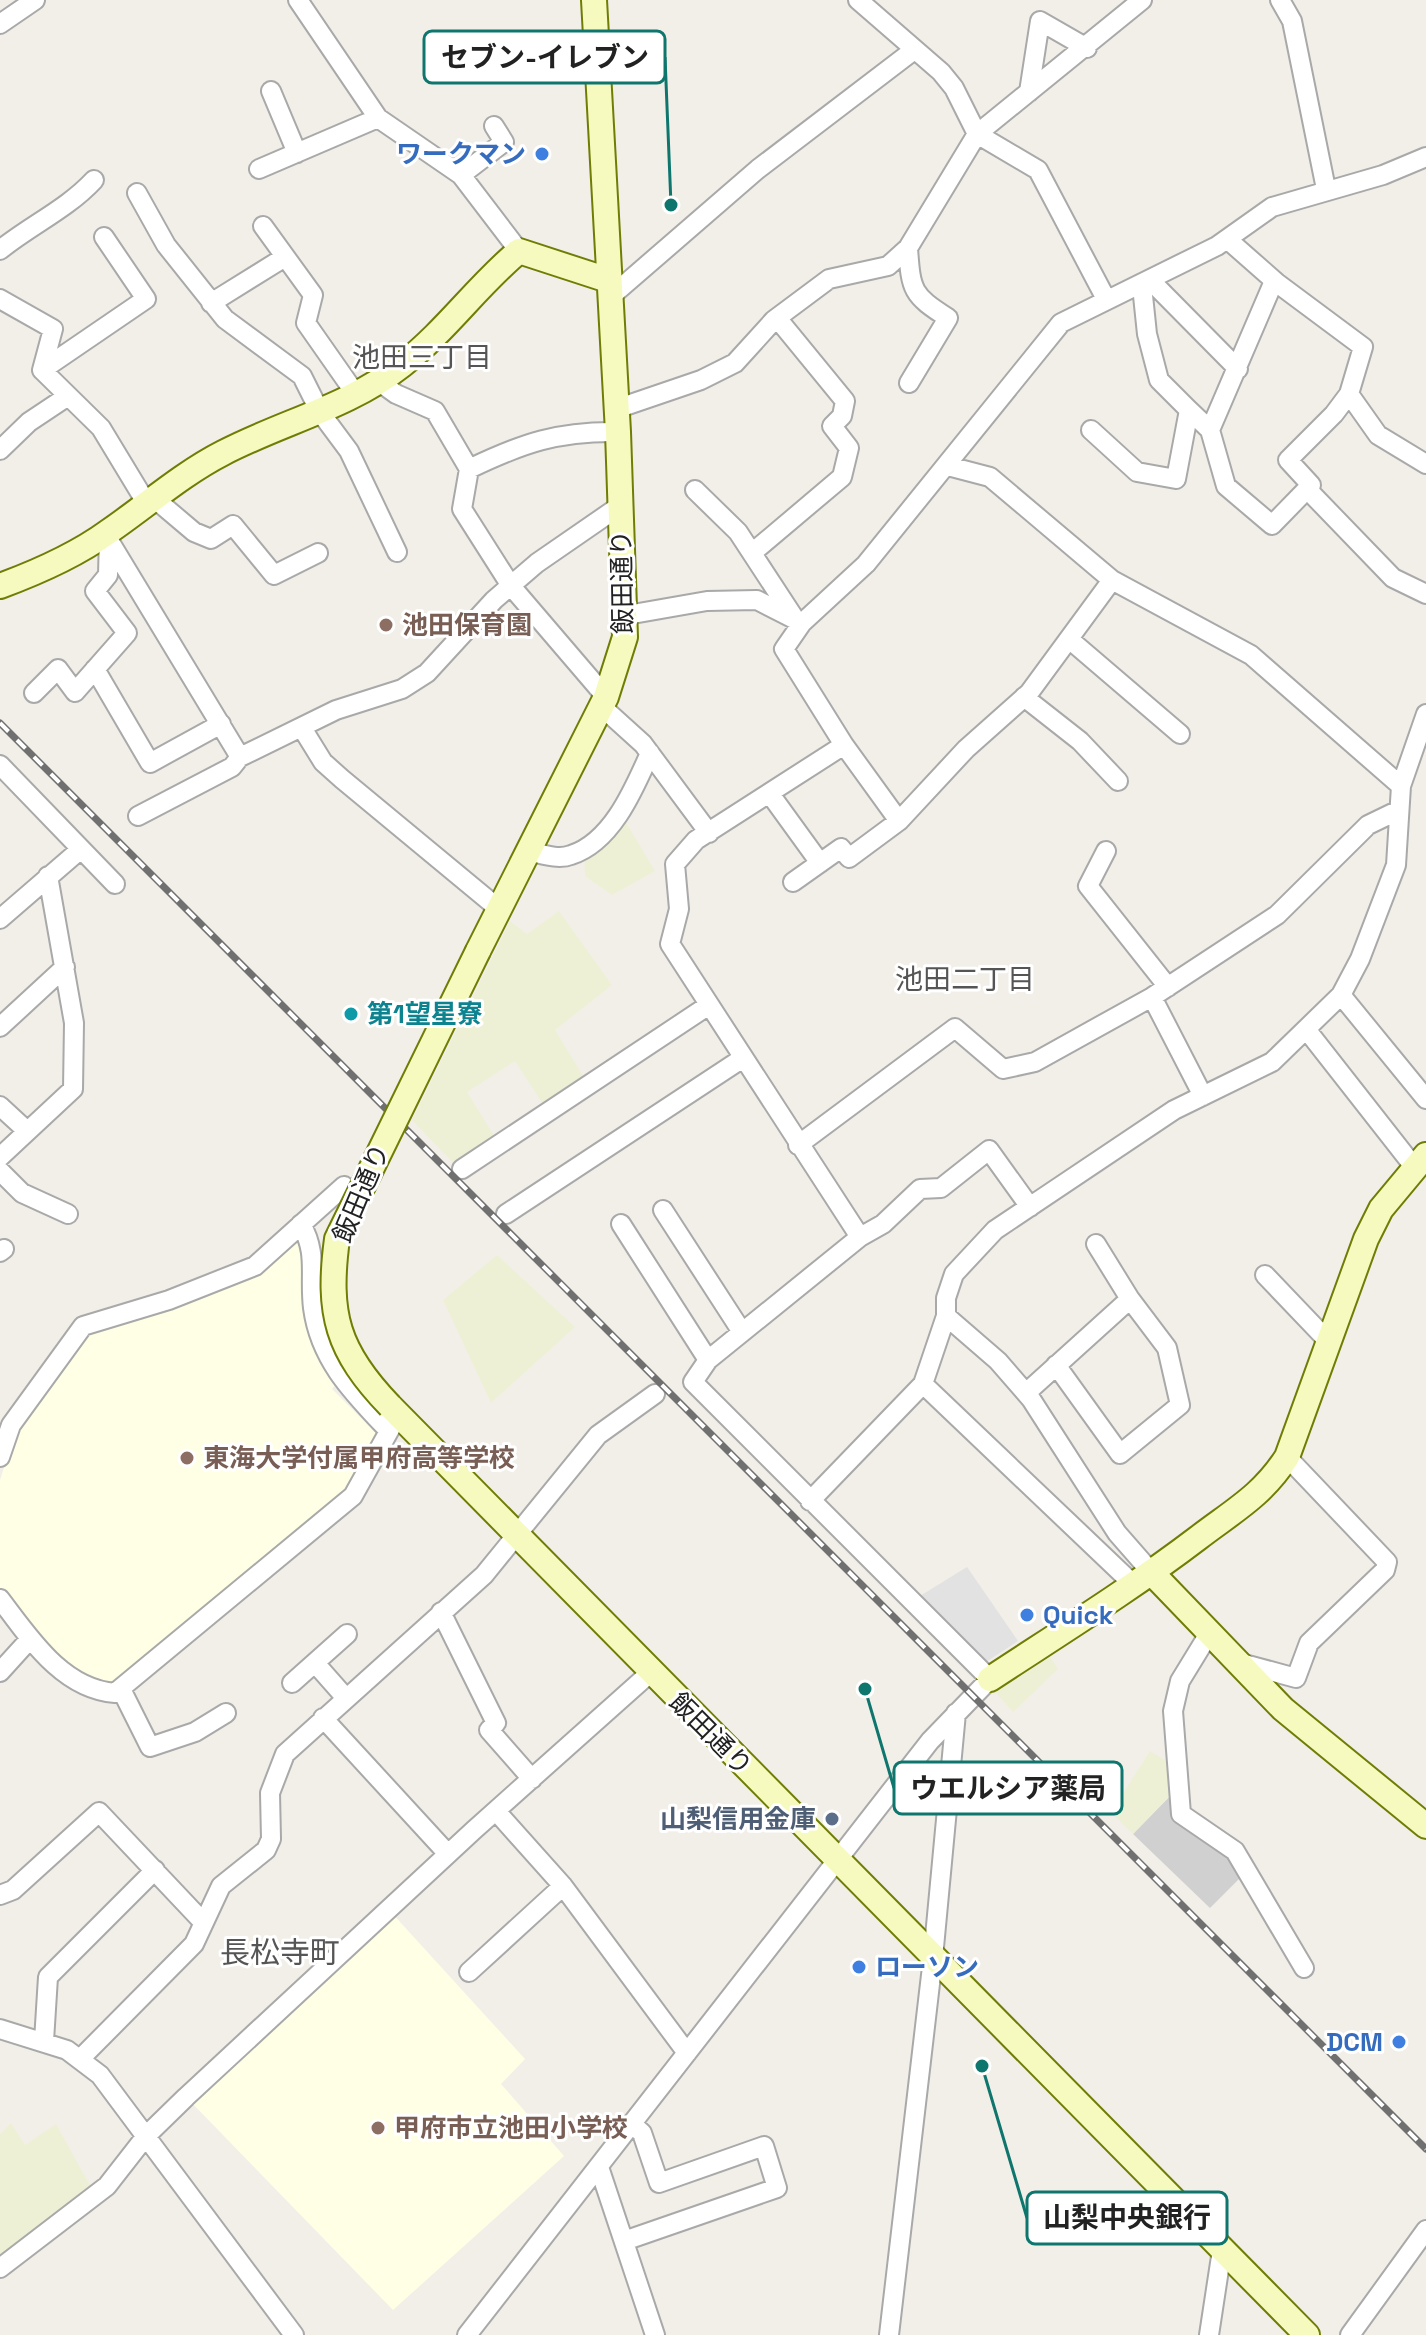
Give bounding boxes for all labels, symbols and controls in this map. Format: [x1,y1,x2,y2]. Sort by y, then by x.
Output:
callout: セブン-イレブン [424,31,665,83]
text: セブン-イレブン [441,39,649,75]
place label: ワークマン [396,137,526,171]
marker: ワークマン [533,145,551,163]
district label: 池田三丁目 [352,339,492,375]
street label: 飯田通り [604,530,640,634]
place label: 池田保育園 [402,608,532,642]
marker: 池田保育園 [377,616,395,634]
district label: 池田二丁目 [895,961,1035,997]
place label: 第1望星寮 [367,997,483,1031]
marker: 第1望星寮 [342,1005,360,1023]
street label: 飯田通り [325,1138,397,1248]
place label: 東海大学付属甲府高等学校 [203,1441,515,1475]
marker: 東海大学付属甲府高等学校 [178,1449,196,1467]
place label: Quick [1043,1598,1114,1632]
marker: Quick [1018,1606,1036,1624]
street label: 飯田通り [662,1685,760,1783]
callout: ウエルシア薬局 [894,1762,1122,1814]
text: ウエルシア薬局 [910,1770,1106,1806]
place label: 山梨信用金庫 [660,1802,816,1836]
marker: 山梨信用金庫 [823,1810,841,1828]
district label: 長松寺町 [220,1933,340,1972]
place label: ローソン [875,1950,979,1984]
marker: ローソン [850,1958,868,1976]
place label: DCM [1326,2025,1383,2059]
marker: DCM [1390,2033,1408,2051]
place label: 甲府市立池田小学校 [394,2111,628,2145]
marker: 甲府市立池田小学校 [369,2119,387,2137]
callout: 山梨中央銀行 [1027,2192,1227,2244]
text: 山梨中央銀行 [1043,2199,1211,2235]

